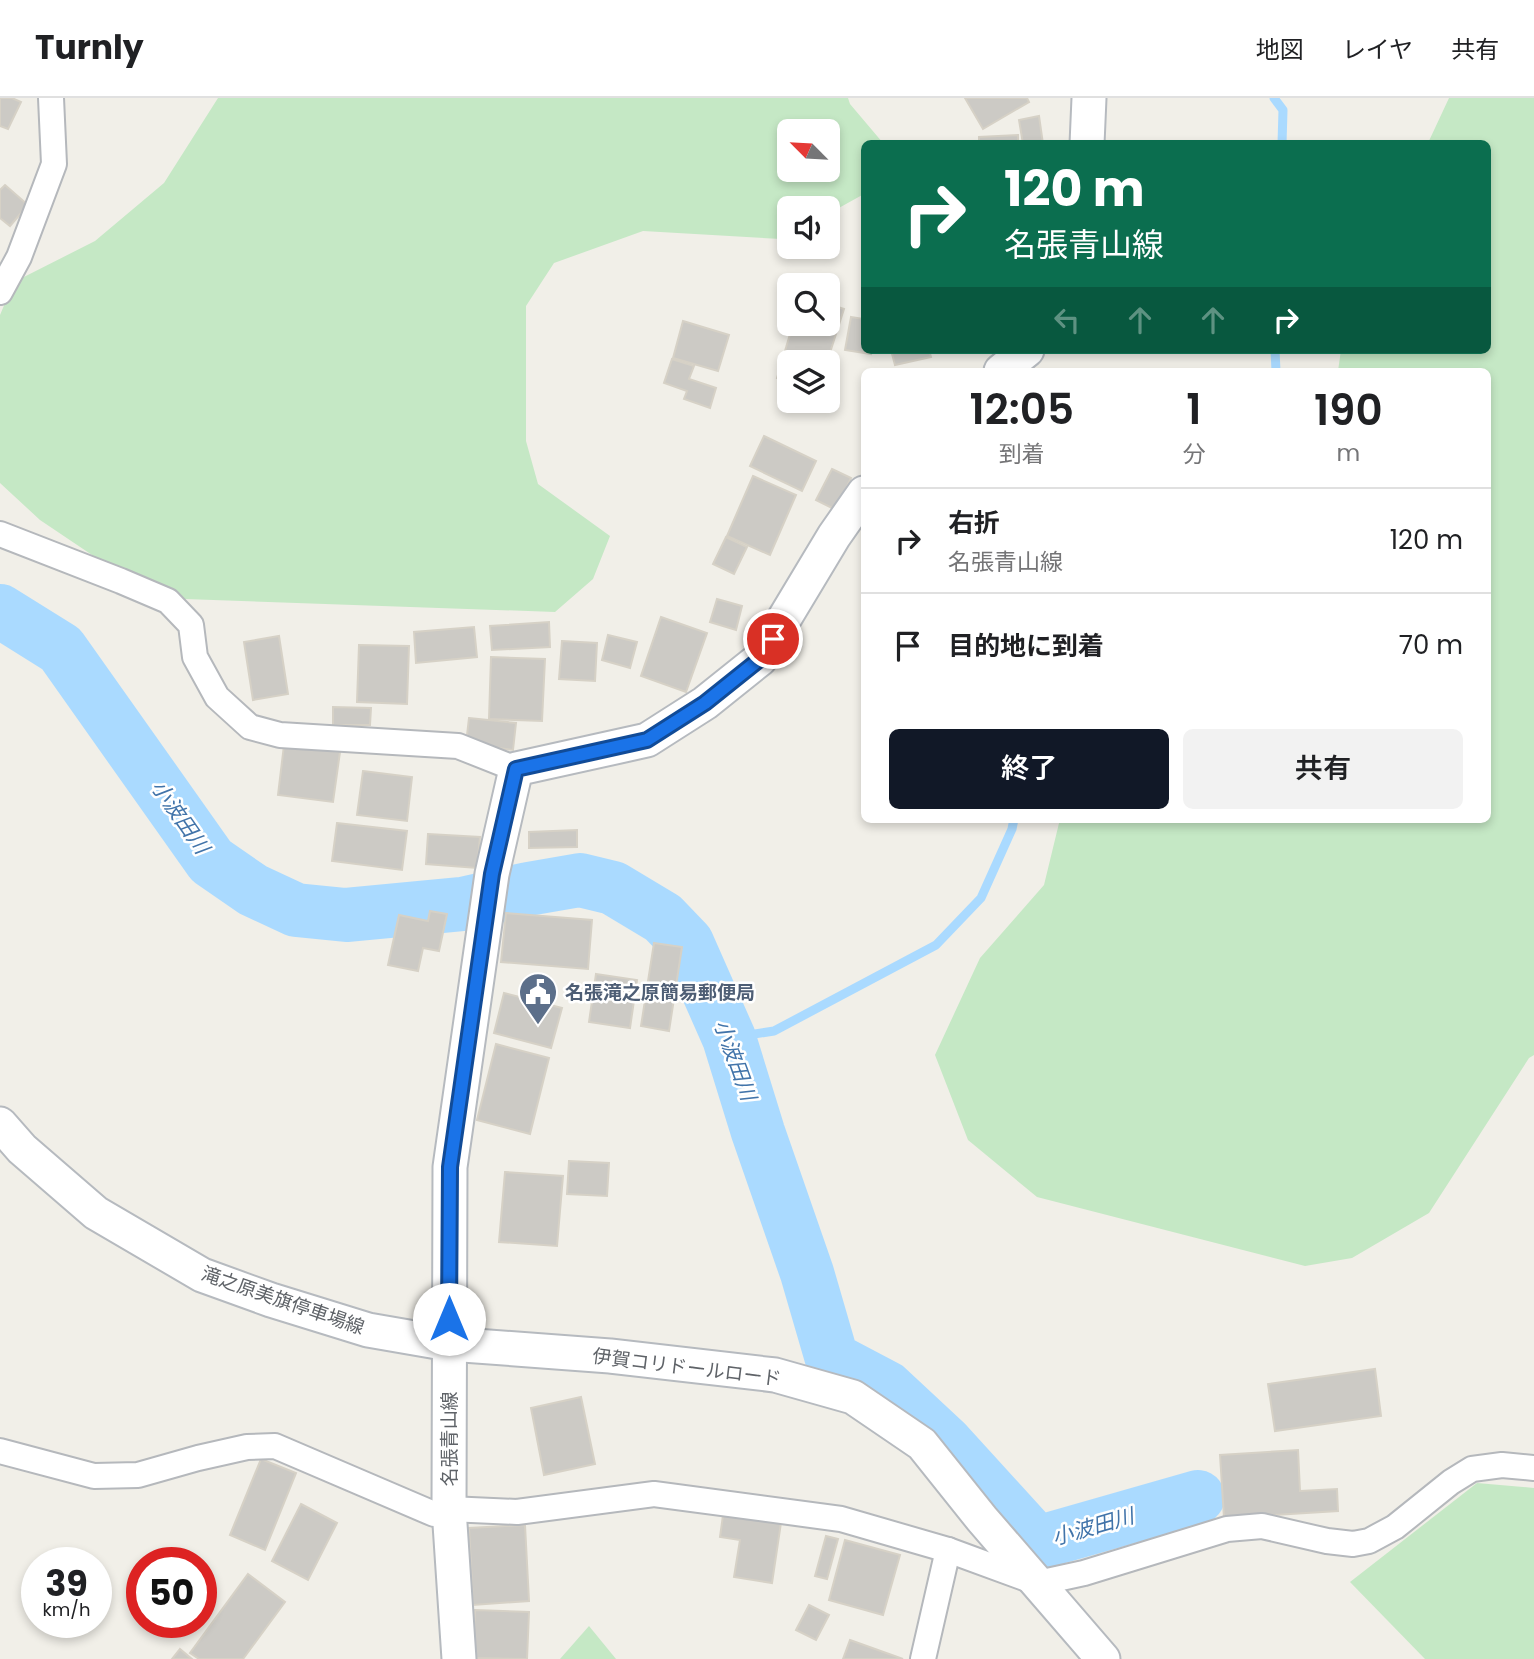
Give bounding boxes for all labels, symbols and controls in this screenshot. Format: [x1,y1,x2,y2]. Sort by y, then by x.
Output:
text: Turnly [35,24,144,71]
text: 地図 [1256,33,1304,66]
text: レイヤ [1342,33,1413,66]
text: 共有 [1451,33,1499,66]
north arrow [777,119,840,182]
map controls [777,119,840,413]
text: 120 m [1004,155,1145,223]
icon: right [889,168,980,259]
button: sound [777,196,840,259]
text: 名張青山線 [1004,222,1164,267]
button: search [777,273,840,336]
icon: left [1048,301,1086,339]
icon: ahead [1121,301,1159,339]
icon: ahead [1194,301,1232,339]
icon: right [1267,301,1305,339]
button: layers [777,350,840,413]
text: 12:05 [969,380,1074,439]
text: 1 [1186,380,1202,439]
text: 190 [1314,381,1383,440]
text: m [1336,437,1360,469]
text: 到着 [999,438,1045,470]
text: 分 [1182,438,1205,470]
text: 右折 [948,505,1000,541]
icon: right [889,522,927,560]
text: 120 m [1390,522,1463,558]
text: 名張青山線 [948,546,1063,578]
pin [743,609,803,669]
icon: arrive [754,620,792,658]
icon: arrive [889,627,927,665]
text: 70 m [1399,627,1463,663]
text: 目的地に到着 [948,628,1104,664]
button: 終了 [889,729,1169,809]
button: 共有 [1183,729,1463,809]
water label: 小波田川 [144,774,218,861]
public building icon: 名張滝之原簡易郵便局 [517,971,559,1026]
place label: 名張滝之原簡易郵便局 [565,979,755,1006]
water label: 小波田川 [707,1015,764,1106]
street label: 滝之原美旗停車場線 [198,1260,368,1341]
position arrow [412,1282,486,1356]
street label: 伊賀コリドールロード [591,1343,783,1392]
street label: 名張青山線 [436,1391,463,1487]
water label: 小波田川 [1048,1500,1139,1552]
speed limit sign: 50 [126,1547,217,1638]
text: 39 [45,1559,88,1608]
text: km/h [43,1597,90,1622]

